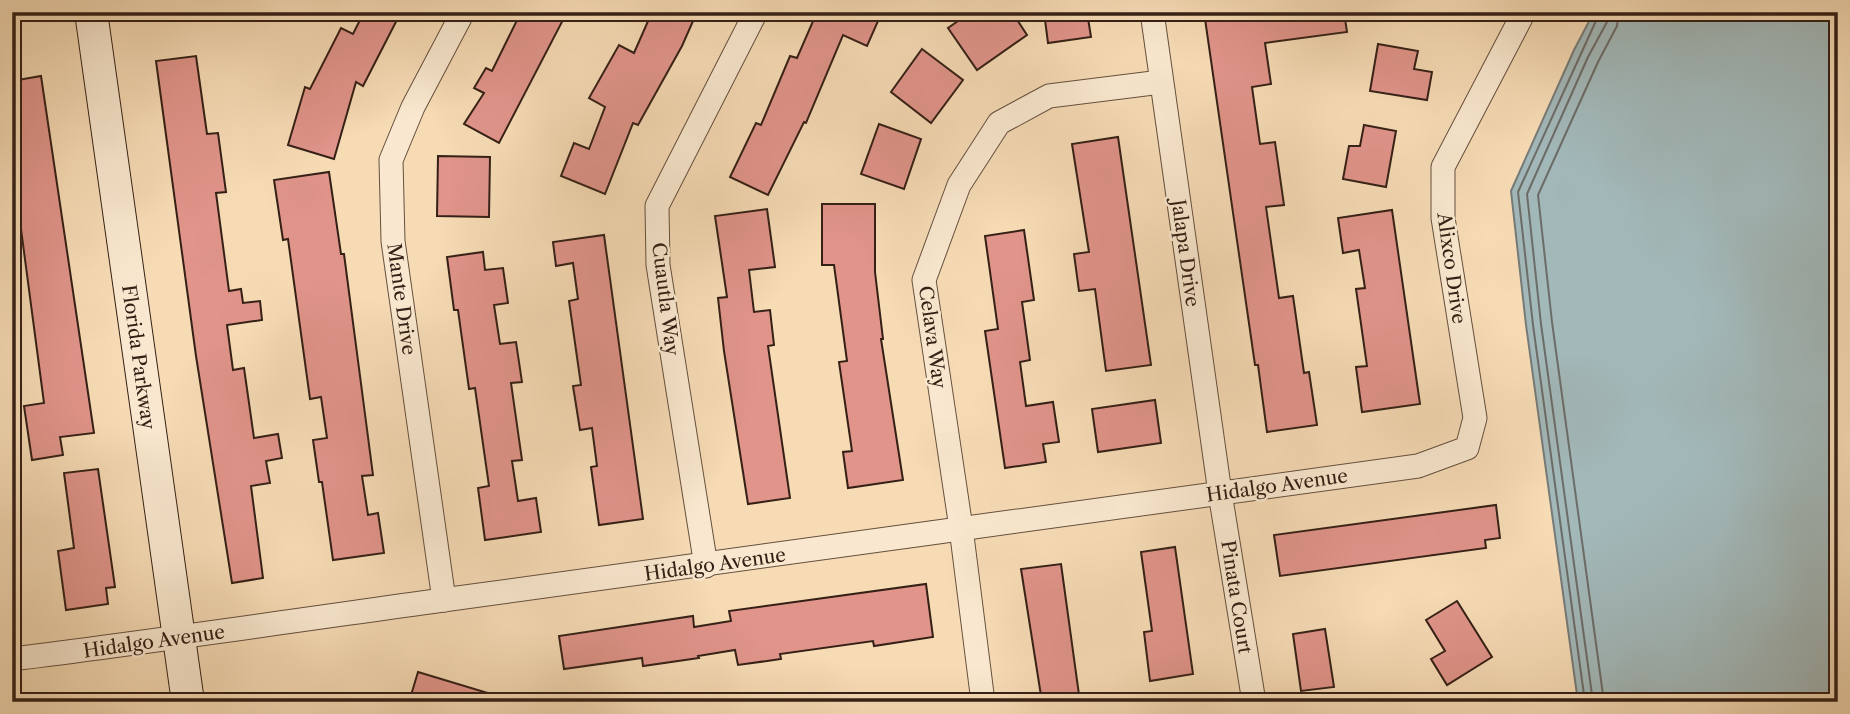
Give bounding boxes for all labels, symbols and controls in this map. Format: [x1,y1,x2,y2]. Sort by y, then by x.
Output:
street label: Jalapa Drive [1166,195,1204,308]
street label: Alixco Drive [1432,210,1471,325]
street label: Cuautla Way [647,241,684,357]
street label: Mante Drive [382,242,421,356]
street label: Florida Parkway [117,283,160,431]
street label: Celava Way [914,284,951,390]
street label: Hidalgo Avenue [1205,464,1349,507]
street label: Pinata Court [1216,539,1257,656]
street label: Hidalgo Avenue [643,543,787,586]
street label: Hidalgo Avenue [82,620,226,663]

